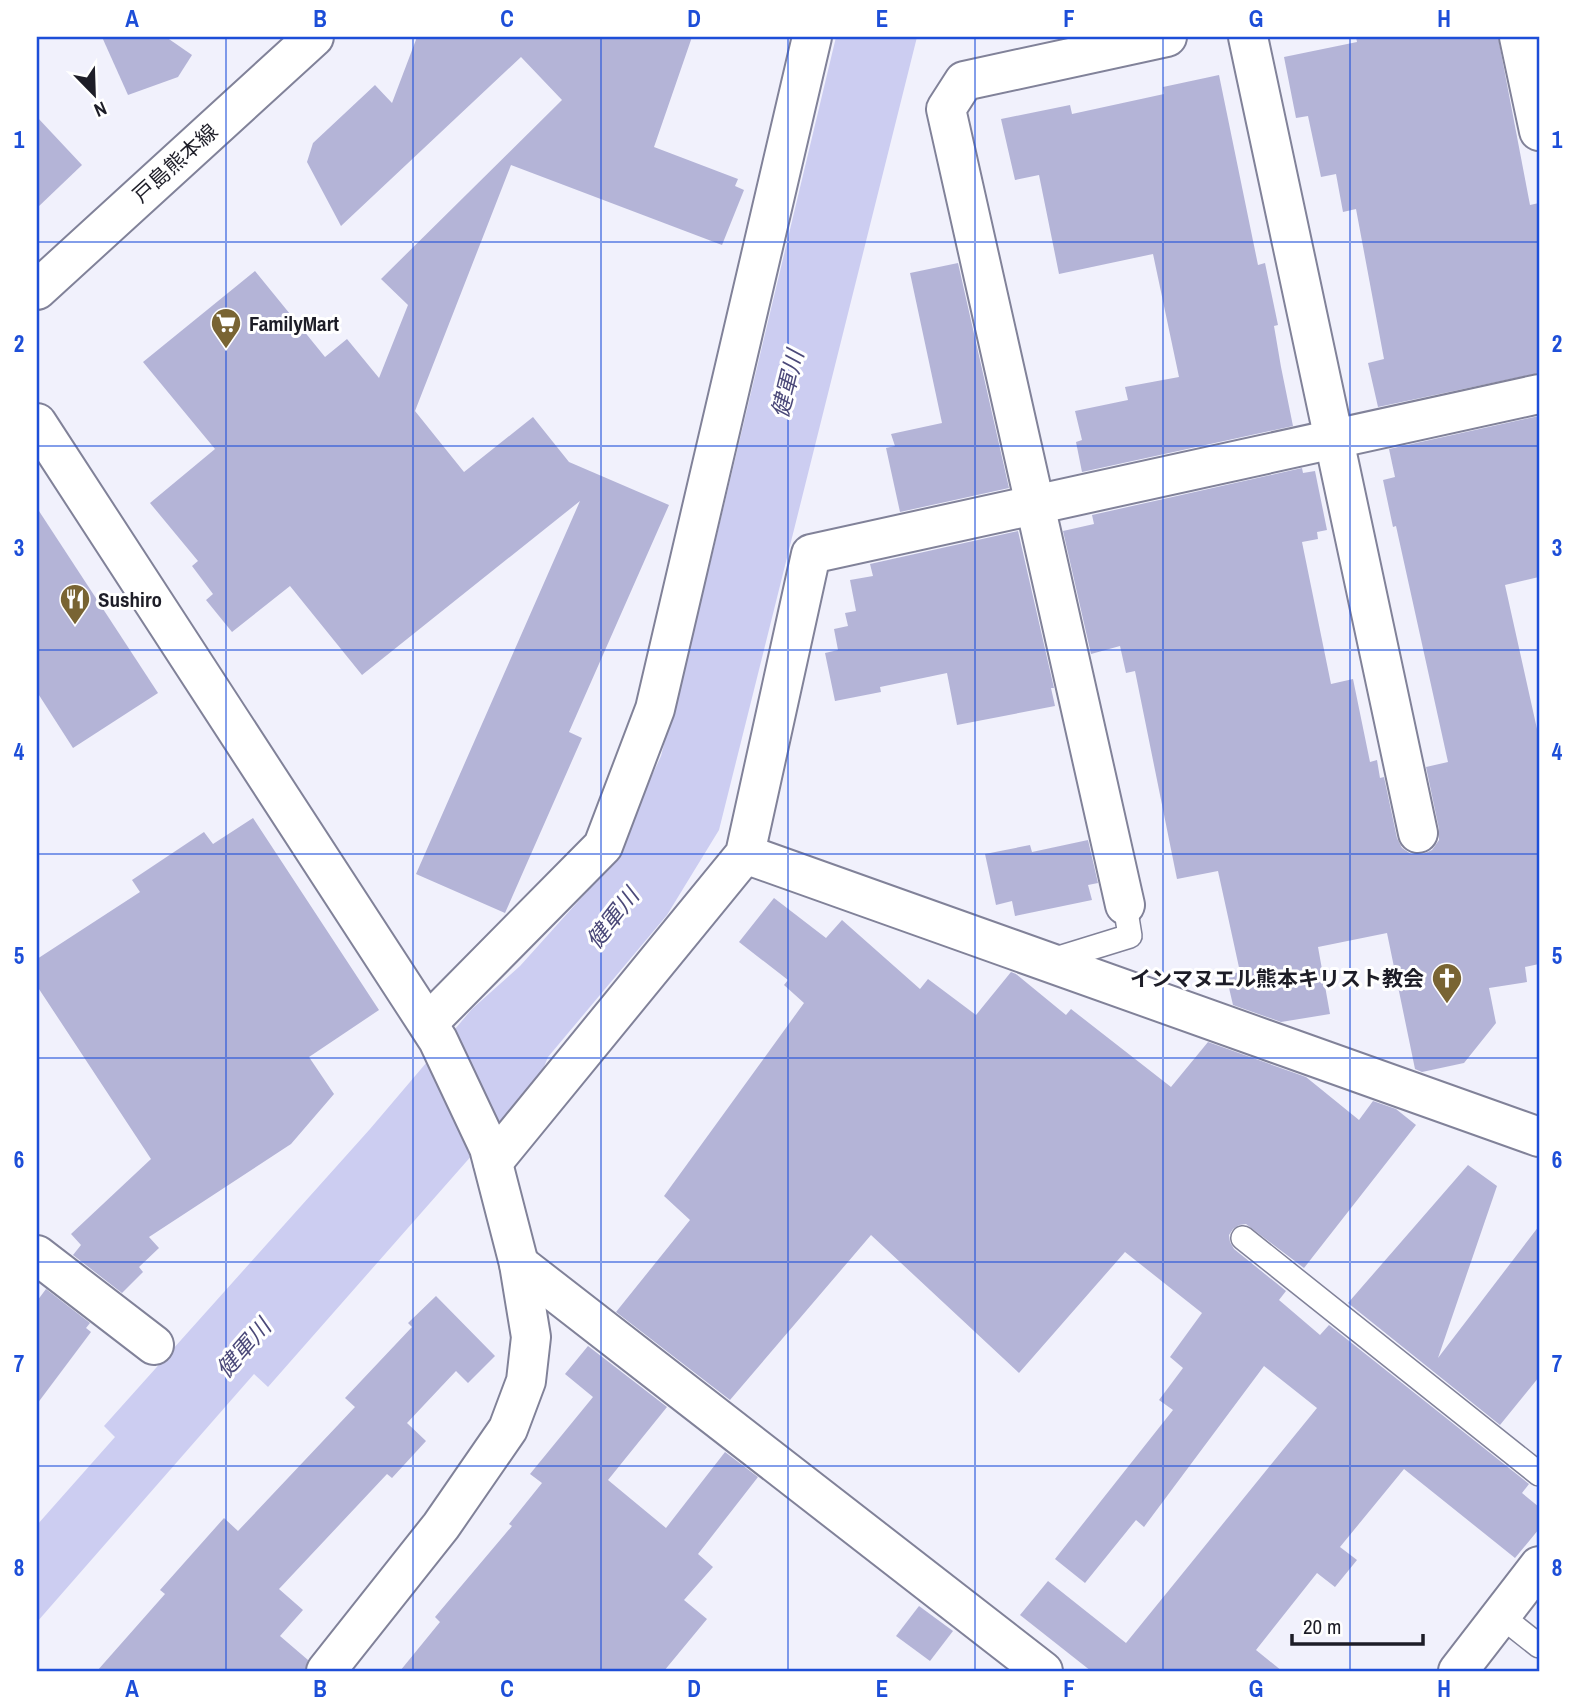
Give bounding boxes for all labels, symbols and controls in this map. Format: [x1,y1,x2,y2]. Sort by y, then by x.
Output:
text: A [125,3,139,34]
text: B [313,3,327,34]
text: C [500,3,514,34]
text: D [687,3,701,34]
text: E [876,3,888,34]
text: F [1063,3,1075,34]
text: G [1249,3,1263,34]
text: H [1437,3,1451,34]
north arrow [60,60,130,130]
text: N [90,95,111,124]
street label: 戸島熊本線 [126,117,224,209]
text: 1 [14,124,25,155]
text: 1 [1552,124,1563,155]
supermarket icon: FamilyMart [209,306,243,350]
place label: FamilyMart [249,309,339,338]
text: 2 [14,328,24,359]
text: 2 [1552,328,1562,359]
water label: 健軍川 [764,344,811,421]
text: 3 [14,532,24,563]
text: 3 [1552,532,1562,563]
restaurant icon: Sushiro [58,582,92,626]
place label: Sushiro [98,585,162,614]
text: 4 [14,736,25,767]
text: 4 [1552,736,1563,767]
water label: 健軍川 [579,879,647,955]
text: 5 [14,940,24,971]
text: 5 [1552,940,1562,971]
church icon: インマヌエル熊本キリスト教会 [1430,961,1464,1005]
place label: インマヌエル熊本キリスト教会 [1130,964,1424,993]
text: 6 [14,1144,24,1175]
text: 6 [1552,1144,1562,1175]
water label: 健軍川 [209,1310,279,1384]
text: 7 [14,1348,24,1379]
text: 7 [1552,1348,1562,1379]
text: 8 [14,1552,24,1583]
text: 8 [1552,1552,1562,1583]
scale bar [1292,1603,1424,1647]
text: 20 m [1303,1612,1341,1641]
text: A [125,1673,139,1704]
text: B [313,1673,327,1704]
text: C [500,1673,514,1704]
text: D [687,1673,701,1704]
text: E [876,1673,888,1704]
text: F [1063,1673,1075,1704]
text: G [1249,1673,1263,1704]
text: H [1437,1673,1451,1704]

